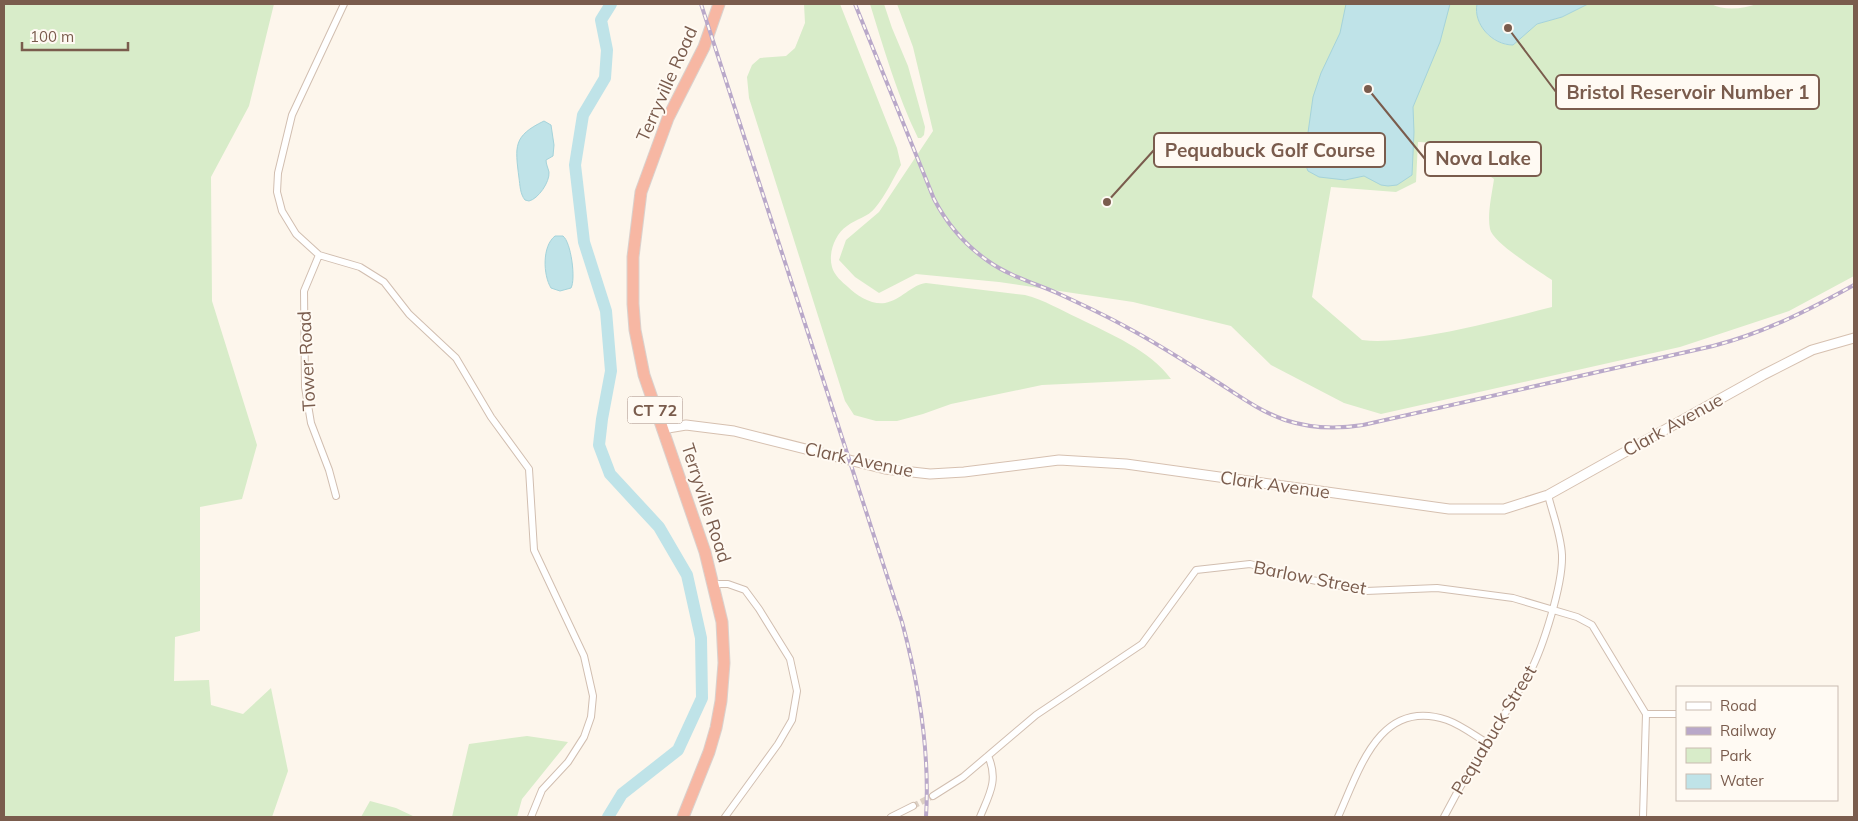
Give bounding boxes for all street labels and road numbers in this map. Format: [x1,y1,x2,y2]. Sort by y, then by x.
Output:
street label: Terryville Road [631,23,702,145]
street label: Tower Road [292,310,321,412]
street label: Clark Avenue [1619,388,1727,461]
road number: CT 72 [628,396,682,424]
street label: Clark Avenue [803,437,916,482]
street label: Terryville Road [676,440,737,565]
street label: Clark Avenue [1219,465,1331,504]
street label: Barlow Street [1252,555,1368,600]
street label: Pequabuck Street [1446,661,1541,799]

